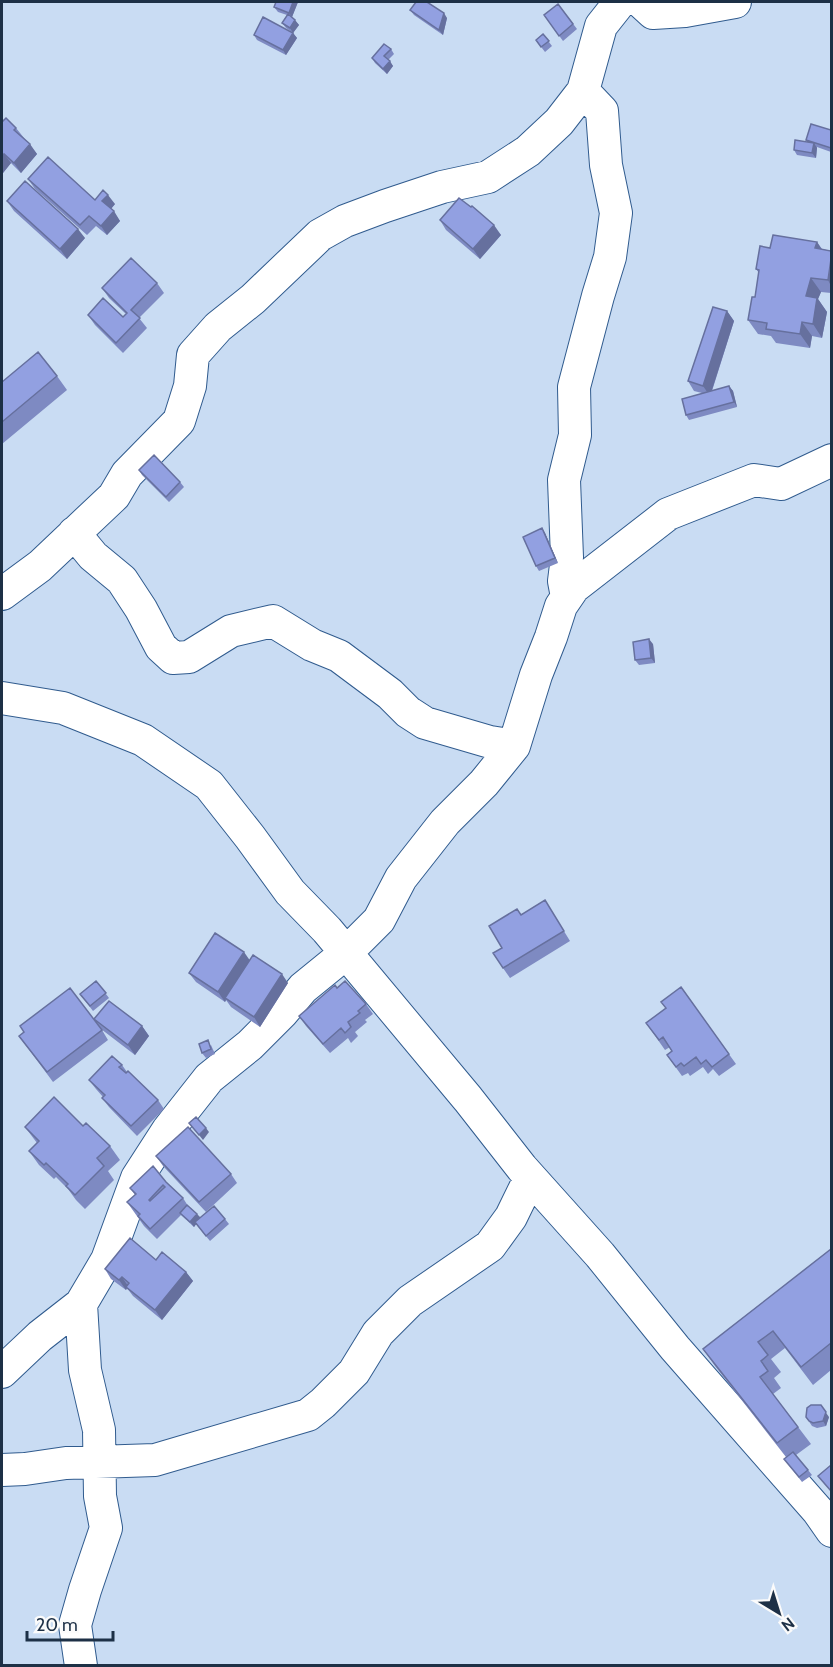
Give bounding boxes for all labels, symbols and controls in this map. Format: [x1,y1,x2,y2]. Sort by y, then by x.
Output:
north arrow [749,1583,809,1643]
scale bar [27,1604,112,1642]
text: N [778,1613,798,1635]
text: 20 m [36,1614,78,1636]

